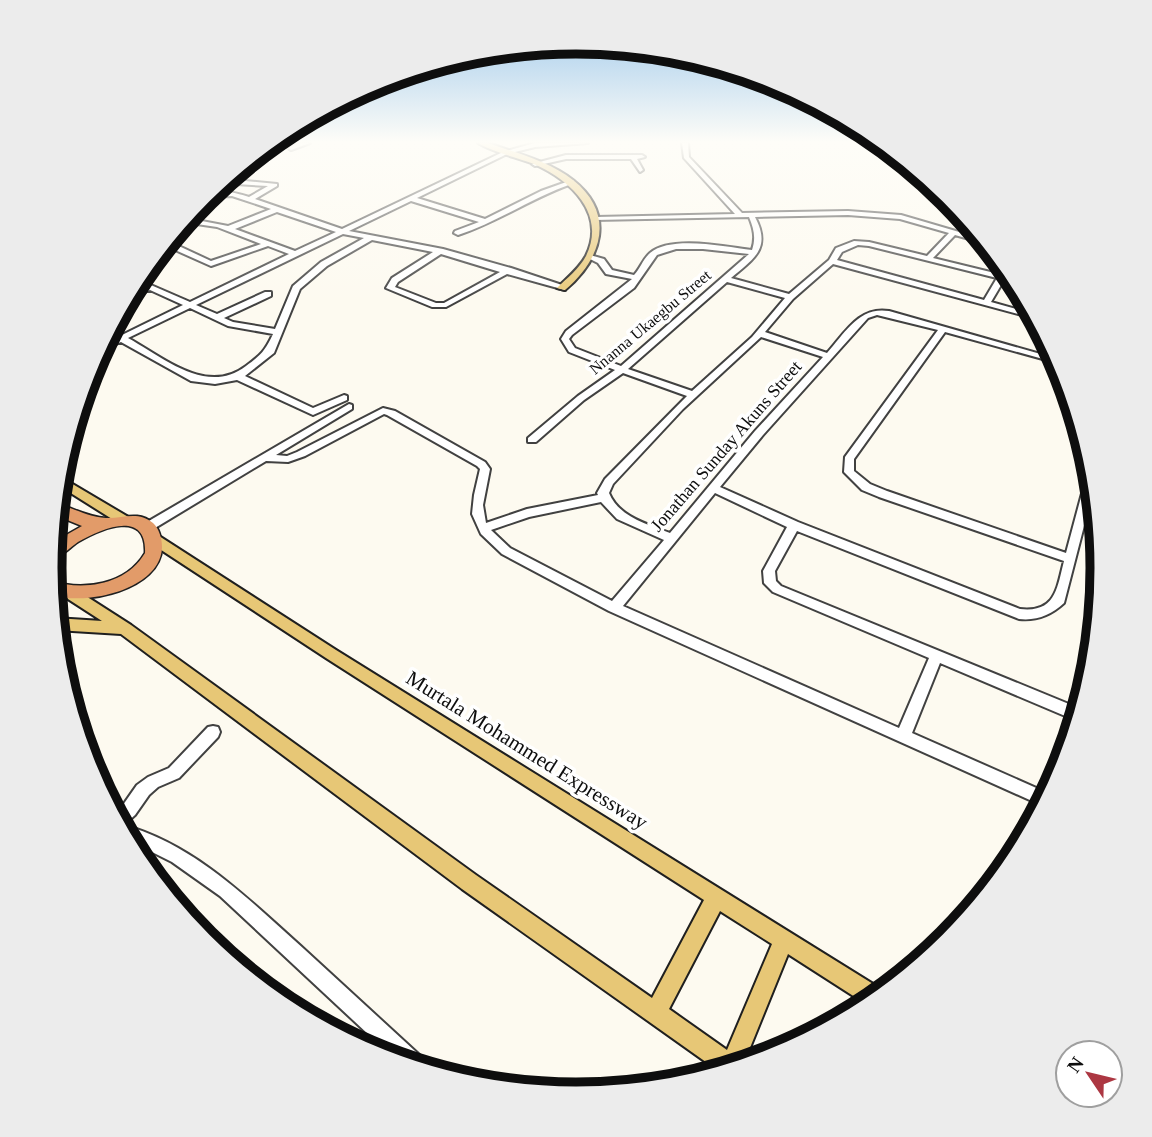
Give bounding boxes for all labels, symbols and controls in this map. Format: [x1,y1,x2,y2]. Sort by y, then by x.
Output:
street label: Nnanna Ukaegbu Street [586,266,715,378]
street label: Jonathan Sunday Akuns Street [646,357,806,535]
street label: Murtala Mohammed Expressway [402,666,652,835]
north arrow [1054,1039,1124,1109]
text: N [1063,1053,1088,1076]

